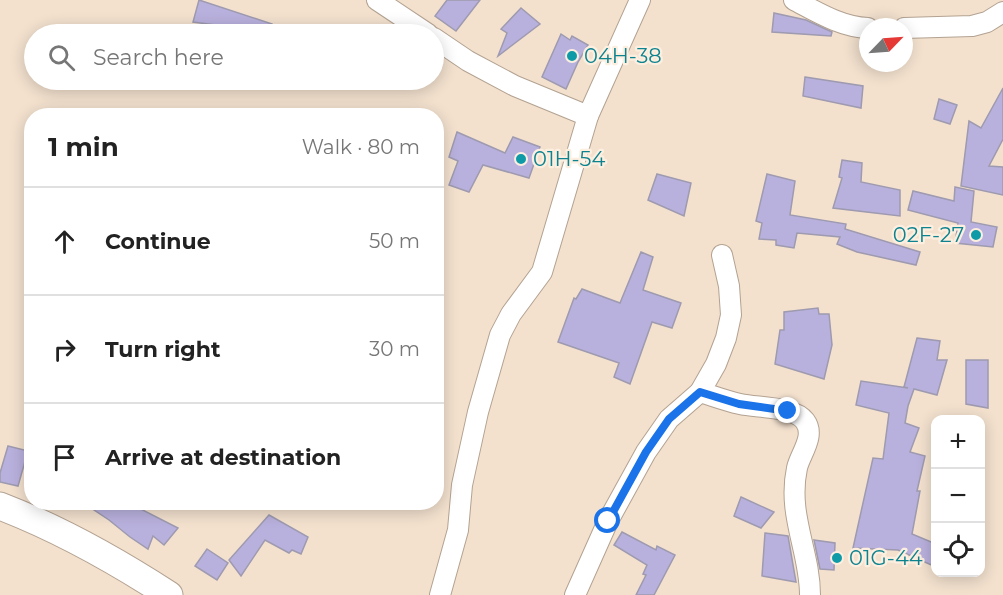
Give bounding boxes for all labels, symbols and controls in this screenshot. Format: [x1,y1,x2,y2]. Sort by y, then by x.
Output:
north arrow [859,18,913,72]
search box [24,24,444,90]
icon: search [45,41,78,74]
place label: 04H-38 [584,43,662,68]
text: Search here [93,44,224,71]
marker: 04H-38 [565,49,579,63]
text: 1 min [48,131,119,163]
text: Walk · 80 m [302,135,420,159]
place label: 01H-54 [533,146,605,171]
marker: 01H-54 [514,152,528,166]
place label: 02F-27 [893,222,964,247]
icon: ahead [48,225,81,258]
text: Continue [105,228,211,255]
marker: 02F-27 [969,228,983,242]
text: 50 m [369,229,420,253]
icon: right [48,333,81,366]
text: Turn right [105,336,220,363]
text: 30 m [369,337,420,361]
route end [774,397,800,423]
map controls [931,415,985,577]
button: + [931,415,985,469]
icon: arrive [48,441,81,474]
text: Arrive at destination [105,444,341,471]
button: − [931,469,985,523]
route start [594,507,620,533]
button: locate [931,523,985,577]
place label: 01G-44 [849,545,923,570]
marker: 01G-44 [830,551,844,565]

